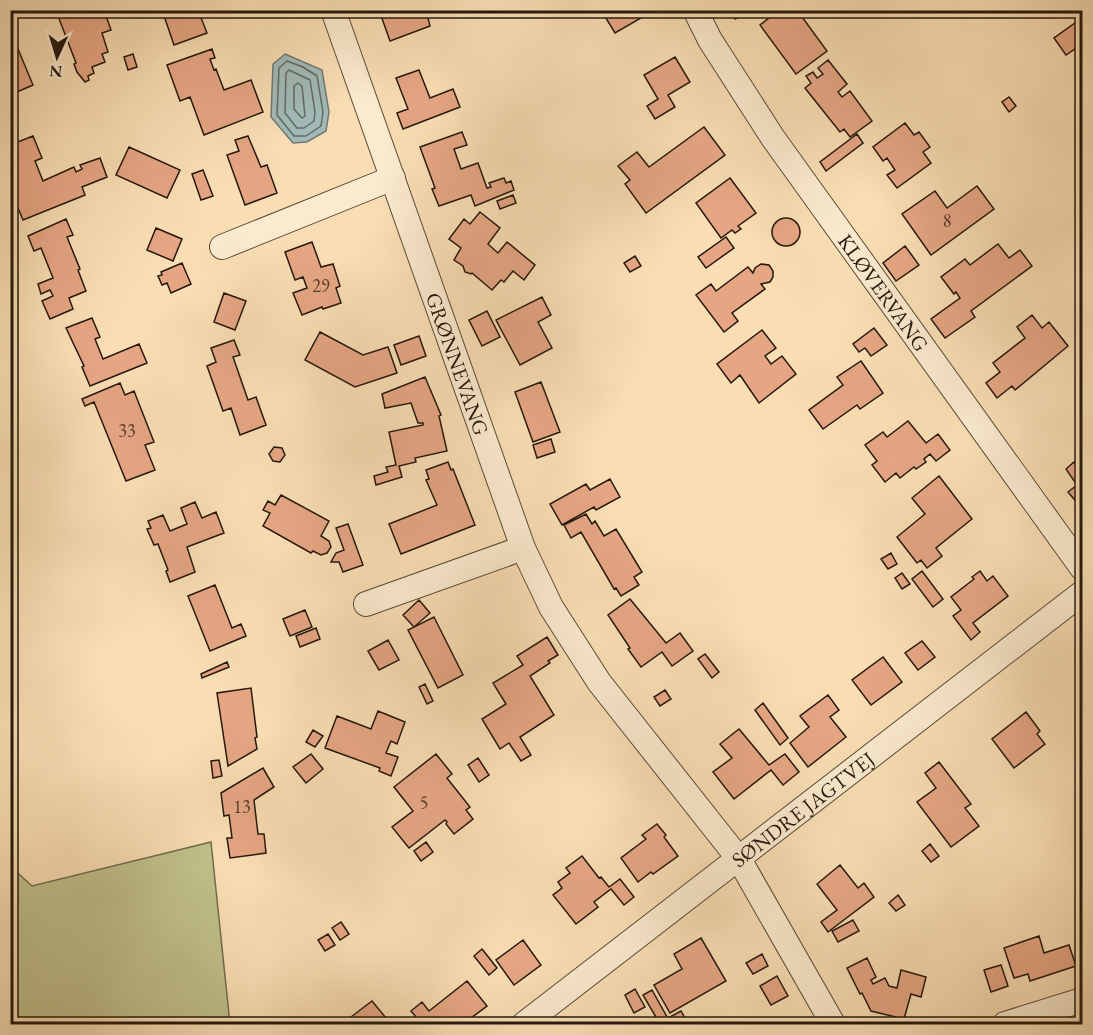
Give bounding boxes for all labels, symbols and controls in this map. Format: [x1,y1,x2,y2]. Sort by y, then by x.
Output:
north arrow [27,27,87,87]
text: N [49,61,63,82]
house number: 8 [943,209,951,232]
street label: KLØVERVANG [832,228,935,356]
house number: 29 [312,274,330,297]
street label: GRØNNEVANG [420,289,496,439]
house number: 33 [118,419,136,442]
street label: SØNDRE JAGTVEJ [725,745,880,873]
house number: 5 [420,791,428,814]
house number: 13 [233,795,251,818]

